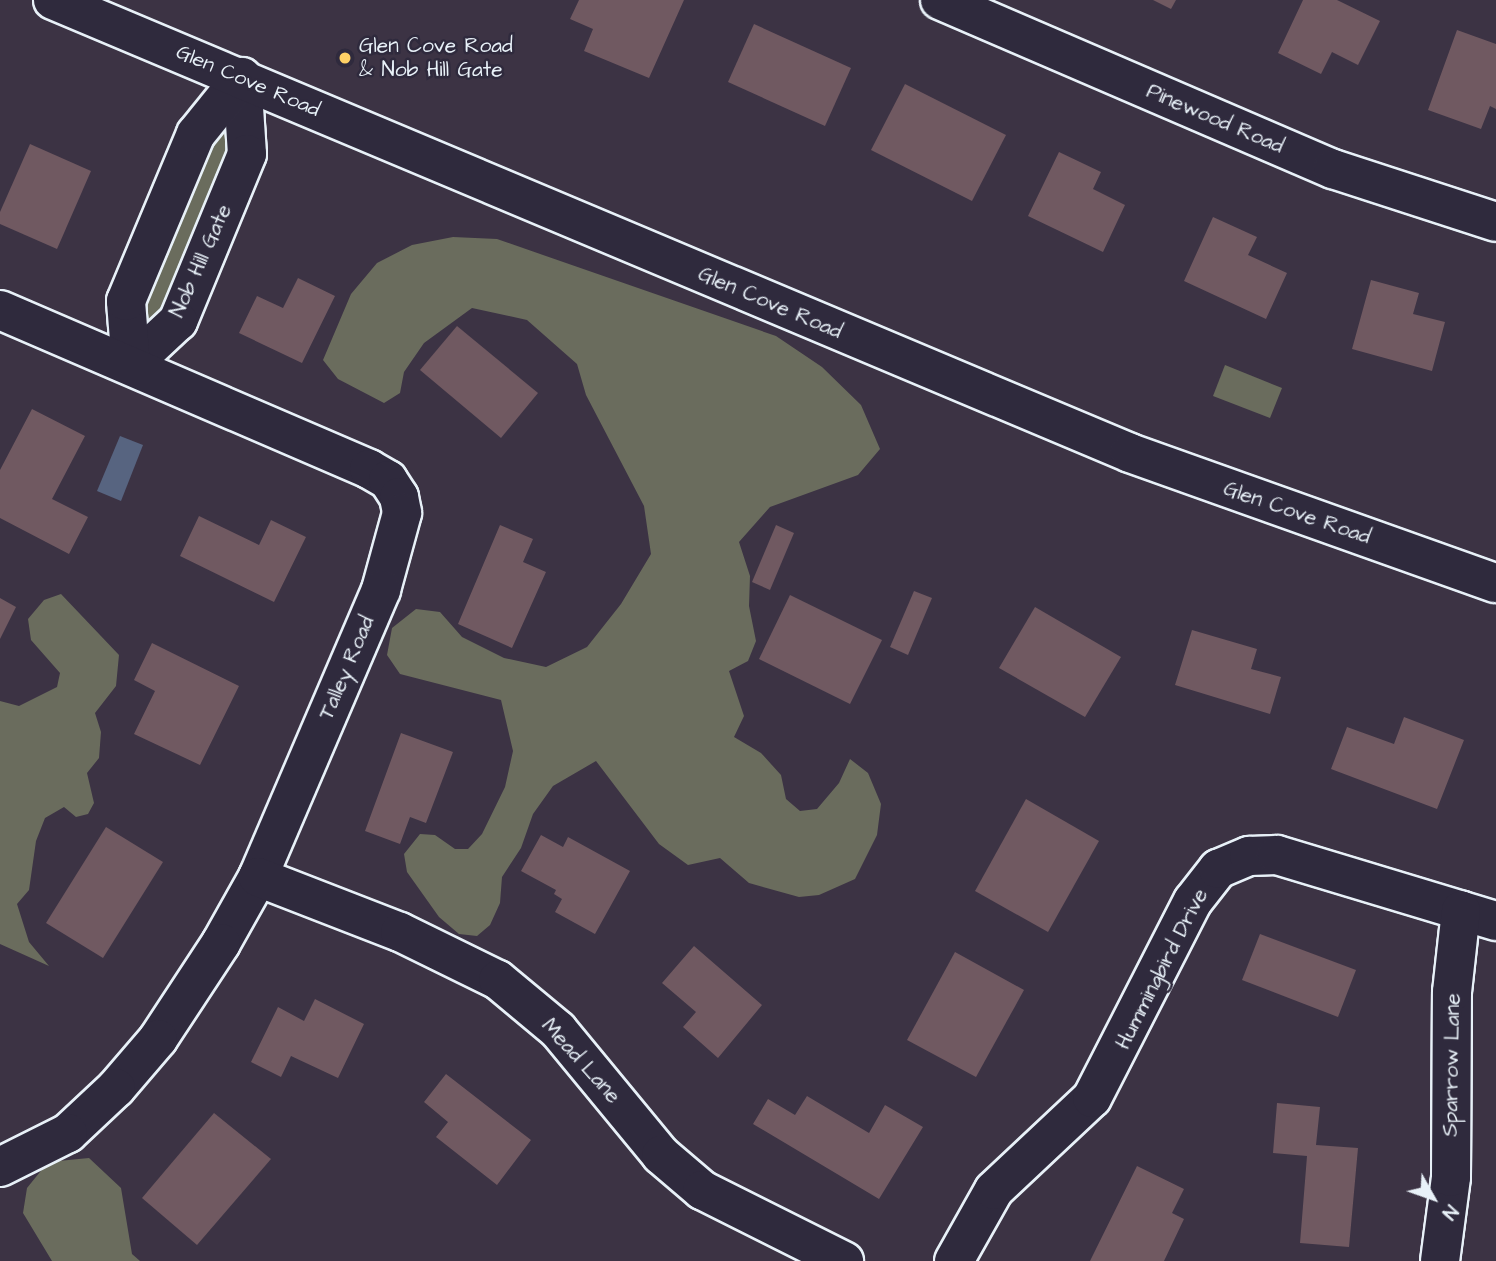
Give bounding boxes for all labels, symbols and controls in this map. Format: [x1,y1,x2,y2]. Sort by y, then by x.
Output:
place label: Glen Cove Road & Nob Hill Gate [359,33,513,83]
street label: Glen Cove Road [172,39,324,123]
marker: Glen Cove Road & Nob Hill Gate [337,50,353,66]
street label: Pinewood Road [1143,79,1287,159]
street label: Nob Hill Gate [165,201,237,321]
street label: Glen Cove Road [694,261,846,345]
street label: Glen Cove Road [1220,476,1374,550]
street label: Talley Road [314,612,380,724]
street label: Hummingbird Drive [1111,884,1213,1054]
street label: Sparrow Lane [1438,993,1466,1137]
street label: Mead Lane [536,1013,626,1109]
north arrow [1398,1163,1468,1233]
text: N [1435,1199,1464,1225]

